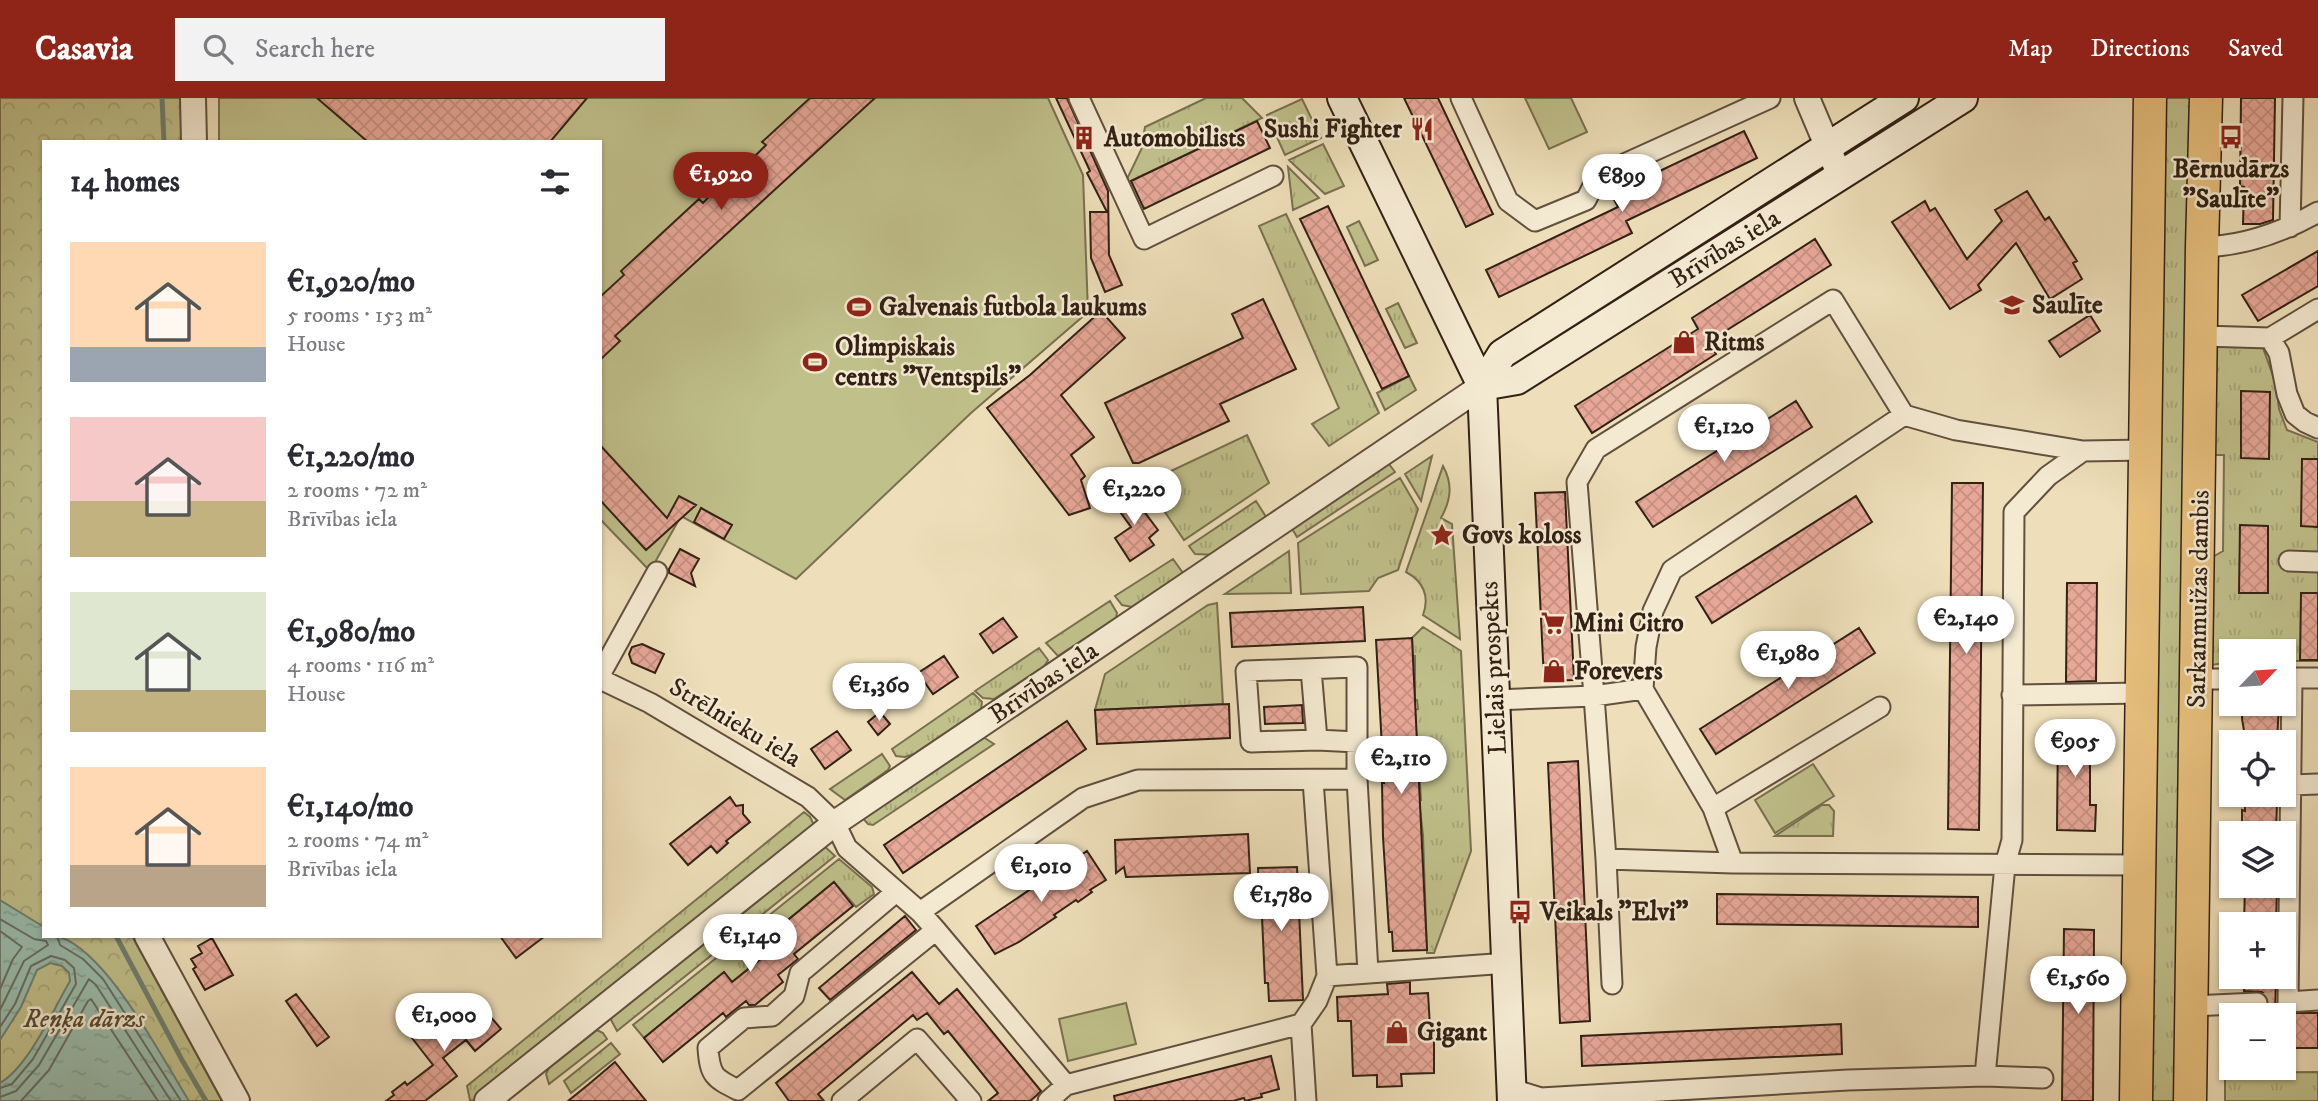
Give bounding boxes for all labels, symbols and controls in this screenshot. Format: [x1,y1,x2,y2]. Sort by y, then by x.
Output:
search box [175,18,665,81]
text: Casavia [35,29,133,70]
icon: search [199,30,237,68]
text: Search here [255,33,375,66]
text: Map [2008,34,2053,64]
text: Directions [2091,34,2190,64]
text: Saved [2228,34,2283,64]
place label: Sushi Fighter [1264,113,1402,146]
restaurant icon: Sushi Fighter [1408,115,1436,143]
place label: Automobilists [1103,122,1246,155]
bus stop icon: Bērnudārzs "Saulīte" [2217,123,2245,151]
building icon: Automobilists [1070,124,1098,152]
pin: €1,920 [664,152,778,212]
place label: Bērnudārzs "Saulīte" [2173,153,2290,216]
pin: €899 [1581,155,1663,214]
text: €1,920 [689,160,753,189]
text: €899 [1598,162,1646,191]
icon: filters [536,163,574,201]
text: 14 homes [70,164,180,201]
street label: Brīvības iela [1663,202,1787,296]
text: €1,920/mo [287,264,415,301]
icon: home [126,270,210,354]
place label: Saulīte [2032,289,2103,322]
place label: Galvenais futbola laukums [879,291,1147,324]
school or university icon: Saulīte [1998,291,2026,319]
sports icon: Galvenais futbola laukums [845,293,873,321]
text: 5 rooms · 153 m² [287,301,432,330]
place label: Ritms [1704,326,1765,359]
shop icon: Ritms [1670,328,1698,356]
text: House [287,330,345,359]
place label: Olimpiskais centrs "Ventspils" [835,331,1021,394]
sports icon: Olimpiskais centrs "Ventspils" [801,348,829,376]
pin: €1,120 [1667,404,1781,464]
text: €1,120 [1694,412,1754,441]
text: €1,220/mo [287,439,415,476]
icon: home [126,445,210,529]
pin: €1,220 [1077,468,1191,527]
text: €1,220 [1102,475,1166,504]
text: 2 rooms · 72 m² [287,476,427,505]
street label: Sarkanmuižas dambis [2181,490,2217,708]
text: Brīvības iela [287,505,397,534]
place label: Govs koloss [1462,519,1582,552]
place icon: Govs koloss [1428,521,1456,549]
street label: Lielais prospekts [1473,580,1515,756]
pin: €2,140 [1909,596,2023,656]
text: €2,140 [1933,604,1999,633]
place label: Mini Citro [1573,607,1684,640]
supermarket icon: Mini Citro [1539,609,1567,637]
text: €1,980/mo [287,614,415,651]
icon: home [126,620,210,704]
pin: €1,980 [1731,632,1845,691]
street label: Brīvības iela [983,634,1105,732]
text: €1,980 [1756,639,1820,668]
north arrow [2219,639,2296,716]
map controls [2219,639,2296,1080]
text: 4 rooms · 116 m² [287,651,434,680]
place label: Forevers [1574,655,1663,688]
shop icon: Forevers [1540,657,1568,685]
pin: €1,360 [822,664,936,723]
street label: Strēlnieku iela [663,671,807,775]
text: €1,360 [848,671,910,700]
text: House [287,680,345,709]
pin: €905 [2034,720,2116,779]
text: €905 [2051,727,2099,756]
button: locate [2219,730,2296,807]
pin: €2,110 [1344,736,1458,796]
text: €2,110 [1371,744,1431,773]
text: €1,140/mo [287,789,413,826]
icon: home [126,795,210,879]
button: layers [2219,821,2296,898]
text: 2 rooms · 74 m² [287,826,428,855]
pin: €1,010 [984,844,1098,904]
text: €1,010 [1010,852,1072,881]
text: Brīvības iela [287,855,397,884]
pin: €1,780 [1224,874,1338,933]
text: €1,780 [1250,881,1312,910]
place label: Veikals "Elvi" [1539,896,1689,929]
bus stop icon: Veikals "Elvi" [1506,898,1534,926]
button: + [2219,912,2296,989]
pin: €1,140 [693,914,807,974]
text: €1,140 [719,922,781,951]
pin: €1,560 [2021,956,2135,1016]
text: €1,560 [2046,964,2110,993]
pin: €1,000 [387,993,501,1053]
text: €1,000 [411,1001,477,1030]
park label: Reņķa dārzs [22,1003,146,1036]
button: − [2219,1003,2296,1080]
place label: Gigant [1417,1016,1488,1049]
shop icon: Gigant [1383,1018,1411,1046]

